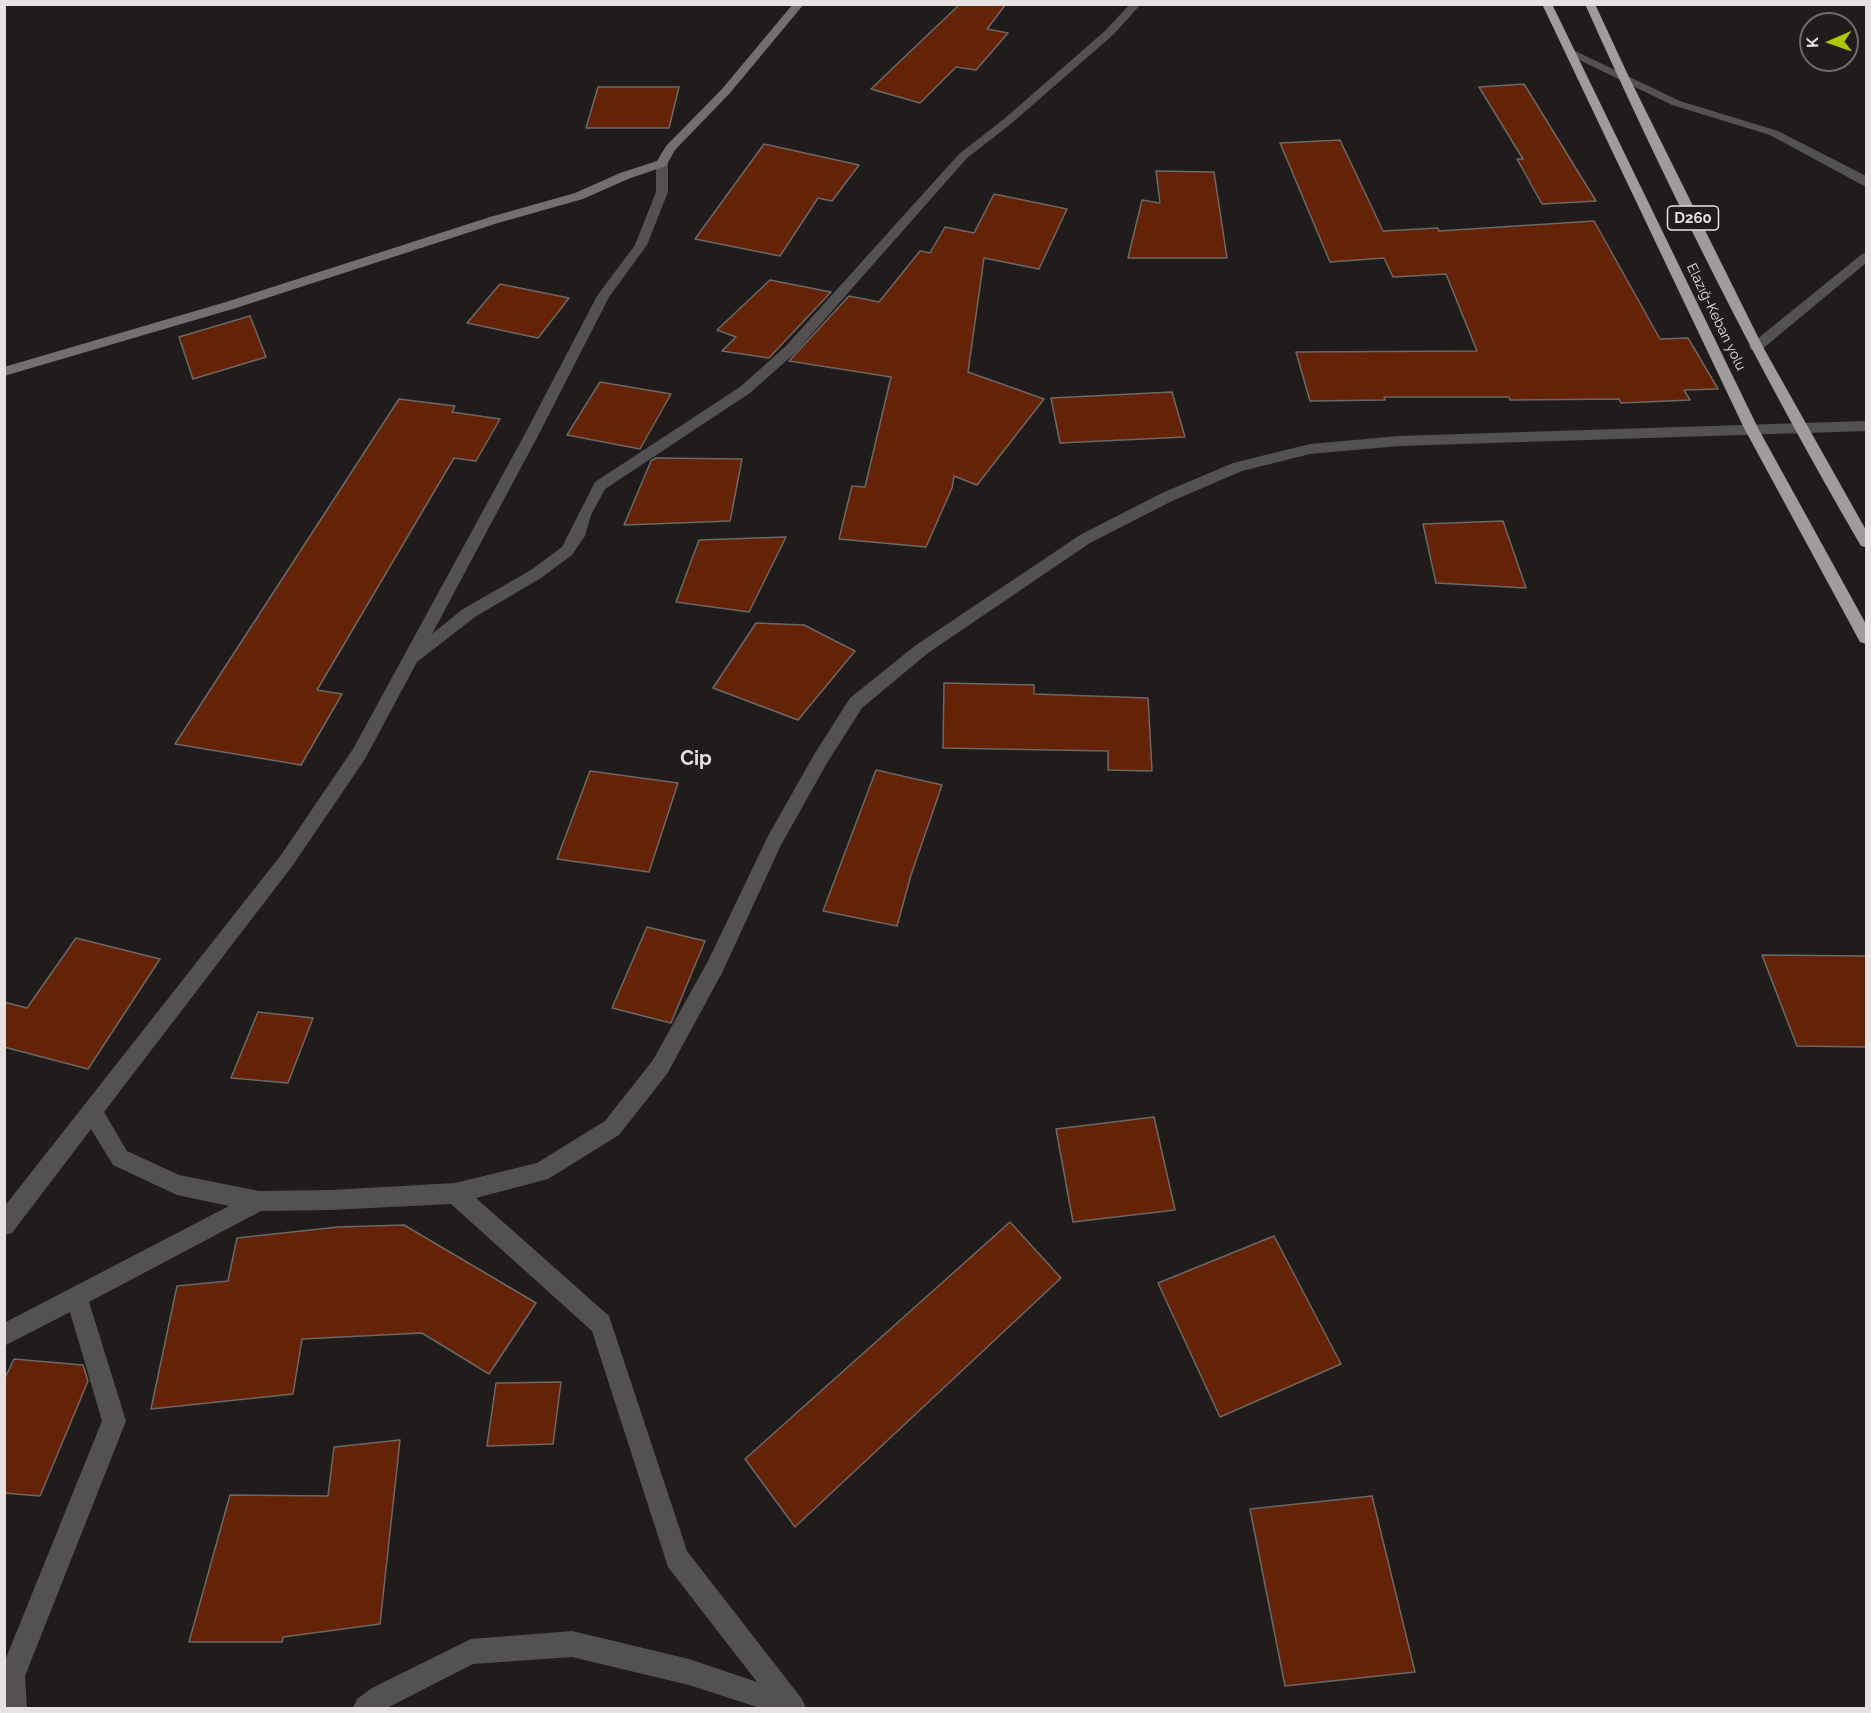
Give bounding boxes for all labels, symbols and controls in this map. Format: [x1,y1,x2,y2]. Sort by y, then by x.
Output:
north arrow [1799,12,1859,72]
text: K [1803,37,1822,48]
road number: D260 [1668,206,1718,230]
street label: Elazığ-Keban yolu [1683,261,1749,373]
district label: Cip [680,747,712,771]

